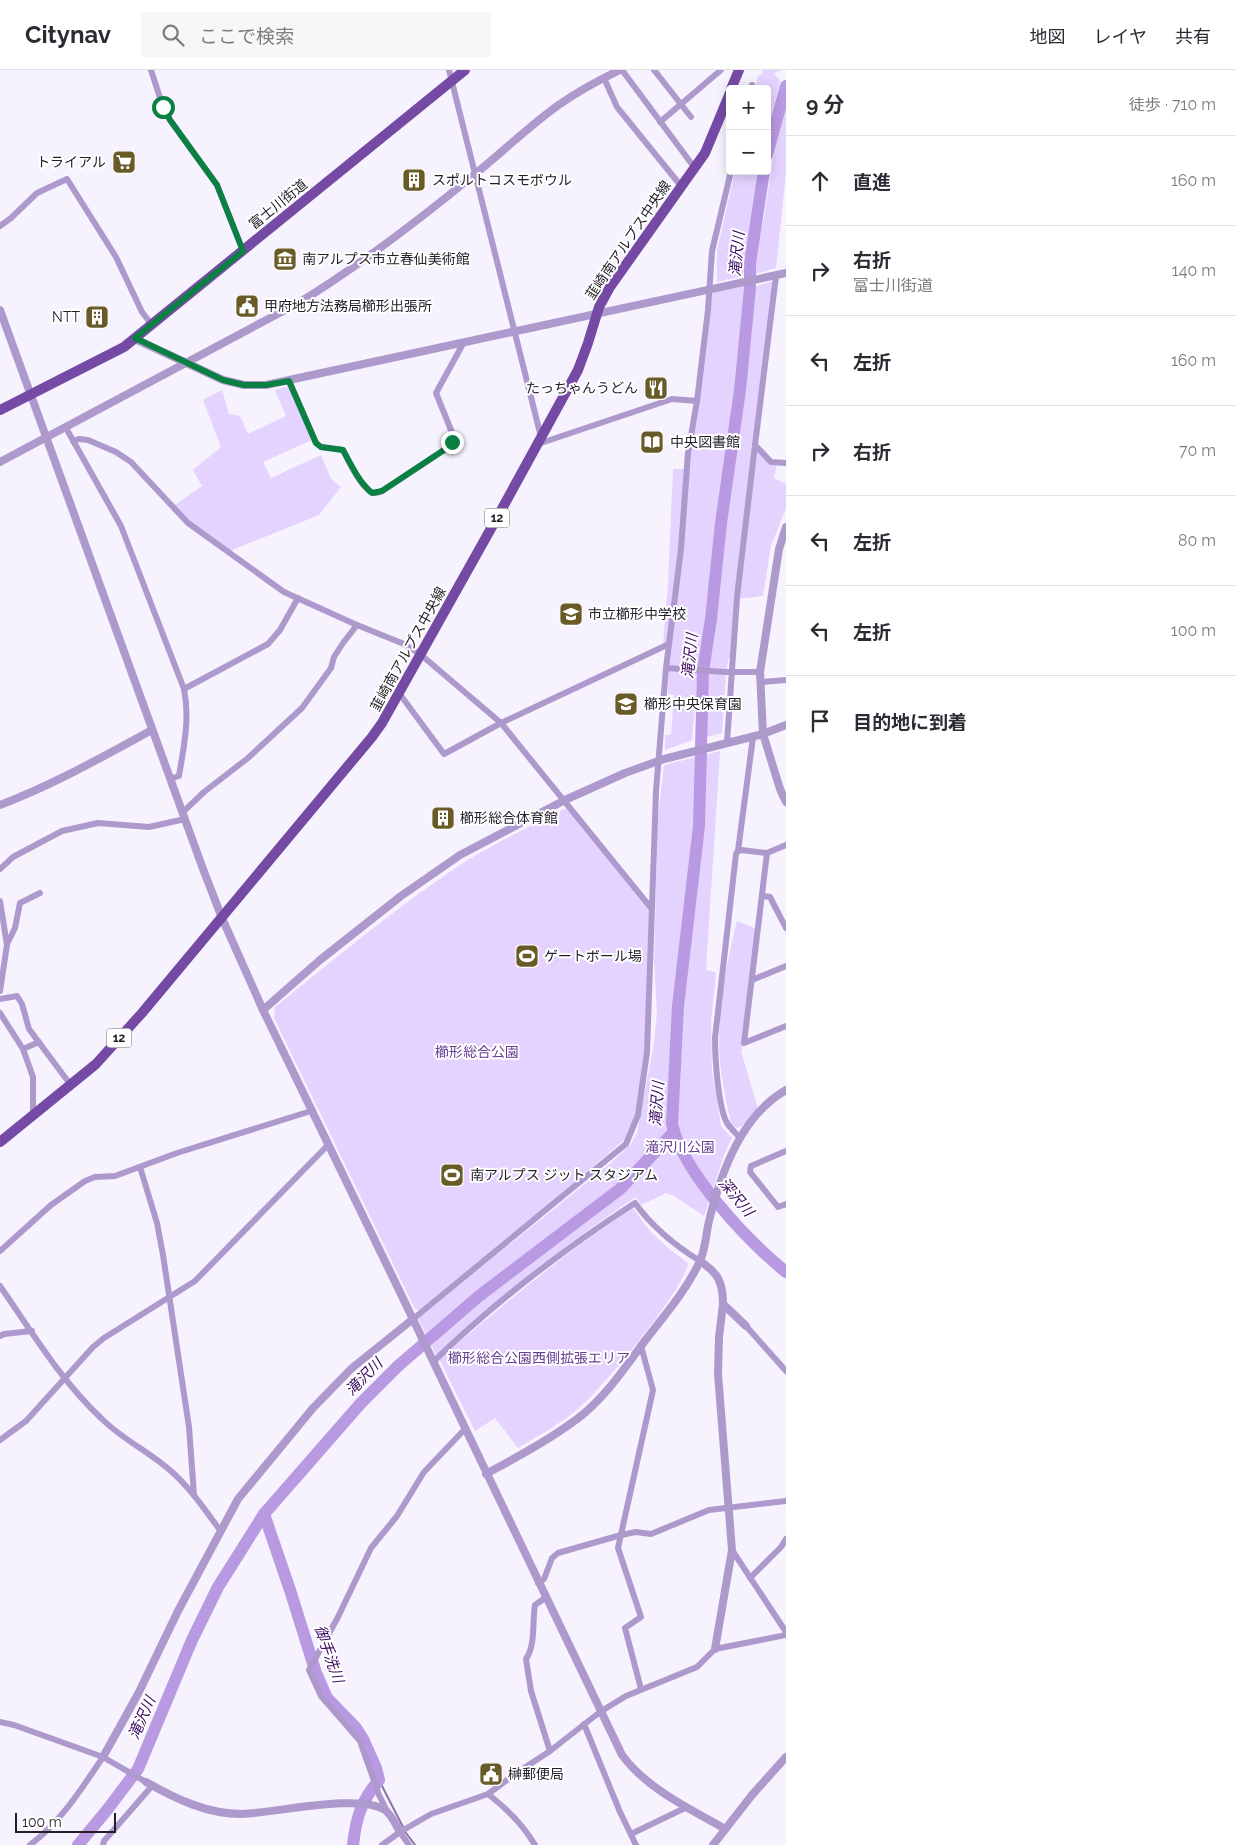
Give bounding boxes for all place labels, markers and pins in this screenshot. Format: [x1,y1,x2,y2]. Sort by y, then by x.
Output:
supermarket icon: トライアル [111,149,137,175]
place label: トライアル [36,154,106,170]
building icon: スポルトコスモボウル [401,167,427,193]
place label: スポルトコスモボウル [432,172,572,188]
museum icon: 南アルプス市立春仙美術館 [272,246,298,272]
place label: 南アルプス市立春仙美術館 [302,251,470,267]
public building icon: 甲府地方法務局櫛形出張所 [234,293,260,319]
place label: 甲府地方法務局櫛形出張所 [264,298,432,314]
building icon: NTT [84,304,110,330]
place label: NTT [52,309,80,325]
restaurant icon: たっちゃんうどん [643,375,669,401]
place label: たっちゃんうどん [526,380,638,396]
library icon: 中央図書館 [639,429,665,455]
place label: 中央図書館 [670,434,740,450]
school or university icon: 市立櫛形中学校 [558,601,584,627]
place label: 市立櫛形中学校 [588,606,686,622]
school or university icon: 櫛形中央保育園 [613,691,639,717]
place label: 櫛形中央保育園 [644,696,742,712]
building icon: 櫛形総合体育館 [430,805,456,831]
place label: 櫛形総合体育館 [460,810,558,826]
sports icon: ゲートボール場 [514,943,540,969]
place label: ゲートボール場 [544,948,642,964]
sports icon: 南アルプス ジット スタジアム [439,1162,465,1188]
place label: 南アルプス ジット スタジアム [470,1167,658,1183]
public building icon: 榊郵便局 [478,1761,504,1787]
place label: 榊郵便局 [508,1766,564,1782]

